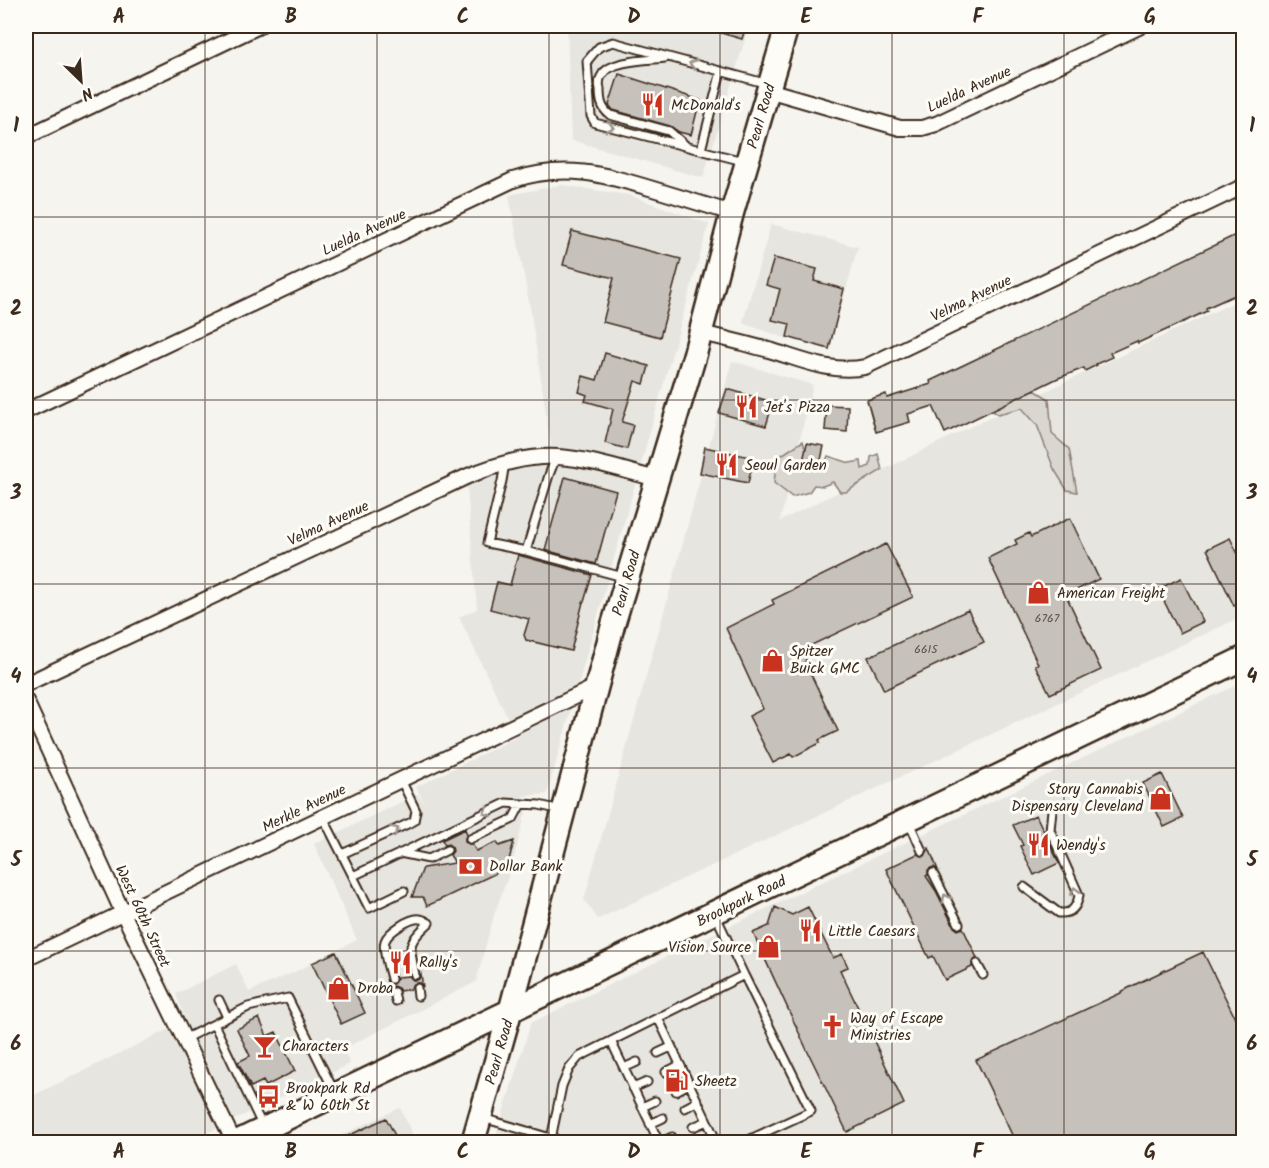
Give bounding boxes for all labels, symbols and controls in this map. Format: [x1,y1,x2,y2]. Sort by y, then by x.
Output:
text: A [113,2,125,34]
text: B [285,2,297,34]
text: C [457,2,469,34]
text: D [627,2,641,34]
text: E [800,2,812,34]
text: F [973,2,985,34]
text: G [1144,2,1156,34]
north arrow [51,51,111,111]
one-way arrow [688,58,698,71]
street label: Luelda Avenue [923,60,1016,120]
text: N [77,80,97,107]
street label: Pearl Road [741,80,783,152]
restaurant icon: McDonald's [640,92,666,118]
place label: McDonald's [671,94,741,118]
text: 1 [13,111,19,143]
text: 1 [1249,111,1255,143]
one-way arrow [604,120,615,132]
street label: Luelda Avenue [318,203,411,263]
street label: Velma Avenue [927,269,1016,329]
text: 2 [10,294,22,326]
text: 2 [1246,294,1258,326]
restaurant icon: Jet's Pizza [733,394,759,420]
place label: Jet's Pizza [764,396,830,420]
restaurant icon: Seoul Garden [714,452,740,478]
place label: Seoul Garden [745,454,827,478]
text: 3 [10,478,22,510]
text: 3 [1246,478,1258,510]
street label: Velma Avenue [284,494,373,553]
street label: Pearl Road [606,547,648,619]
shop icon: American Freight [1026,580,1052,606]
place label: American Freight [1057,582,1165,606]
house number: 6767 [1035,609,1060,628]
place label: Spitzer Buick GMC [790,640,860,681]
house number: 6615 [914,640,939,659]
shop icon: Spitzer Buick GMC [759,647,785,673]
text: 4 [11,662,22,694]
text: 4 [1247,662,1258,694]
street label: Merkle Avenue [258,778,351,840]
place label: Story Cannabis Dispensary Cleveland [1011,778,1144,819]
shop icon: Story Cannabis Dispensary Cleveland [1148,785,1174,811]
one-way arrow [482,805,493,817]
one-way arrow [388,825,399,837]
restaurant icon: Wendy's [1025,832,1051,858]
place label: Wendy's [1056,834,1106,858]
text: 5 [10,845,23,877]
text: 5 [1246,845,1259,877]
bank icon: Dollar Bank [458,853,484,879]
place label: Dollar Bank [489,855,563,879]
street label: West 60th Street [108,861,176,972]
street label: Brookpark Road [692,870,791,934]
one-way arrow [1070,886,1083,896]
one-way arrow [942,894,953,905]
restaurant icon: Little Caesars [797,918,823,944]
place label: Little Caesars [828,920,916,944]
shop icon: Vision Source [756,934,782,960]
place label: Vision Source [668,936,751,960]
restaurant icon: Rally's [388,949,414,975]
place label: Rally's [419,951,458,975]
shop icon: Droba [326,975,352,1001]
place label: Droba [357,977,393,1001]
place label: Way of Escape Ministries [850,1007,943,1048]
church icon: Way of Escape Ministries [819,1014,845,1040]
street label: Pearl Road [479,1016,521,1088]
text: 6 [11,1029,22,1061]
text: 6 [1247,1029,1258,1061]
bar icon: Characters [251,1033,277,1059]
place label: Characters [282,1035,349,1059]
fuel station icon: Sheetz [664,1068,690,1094]
place label: Sheetz [695,1070,737,1094]
place label: Brookpark Rd & W 60th St [286,1077,370,1118]
bus stop icon: Brookpark Rd & W 60th St [255,1084,281,1110]
text: A [113,1137,125,1168]
text: B [285,1137,297,1168]
text: C [457,1137,469,1168]
text: D [627,1137,641,1168]
text: E [800,1137,812,1168]
text: F [973,1137,985,1168]
text: G [1144,1137,1156,1168]

